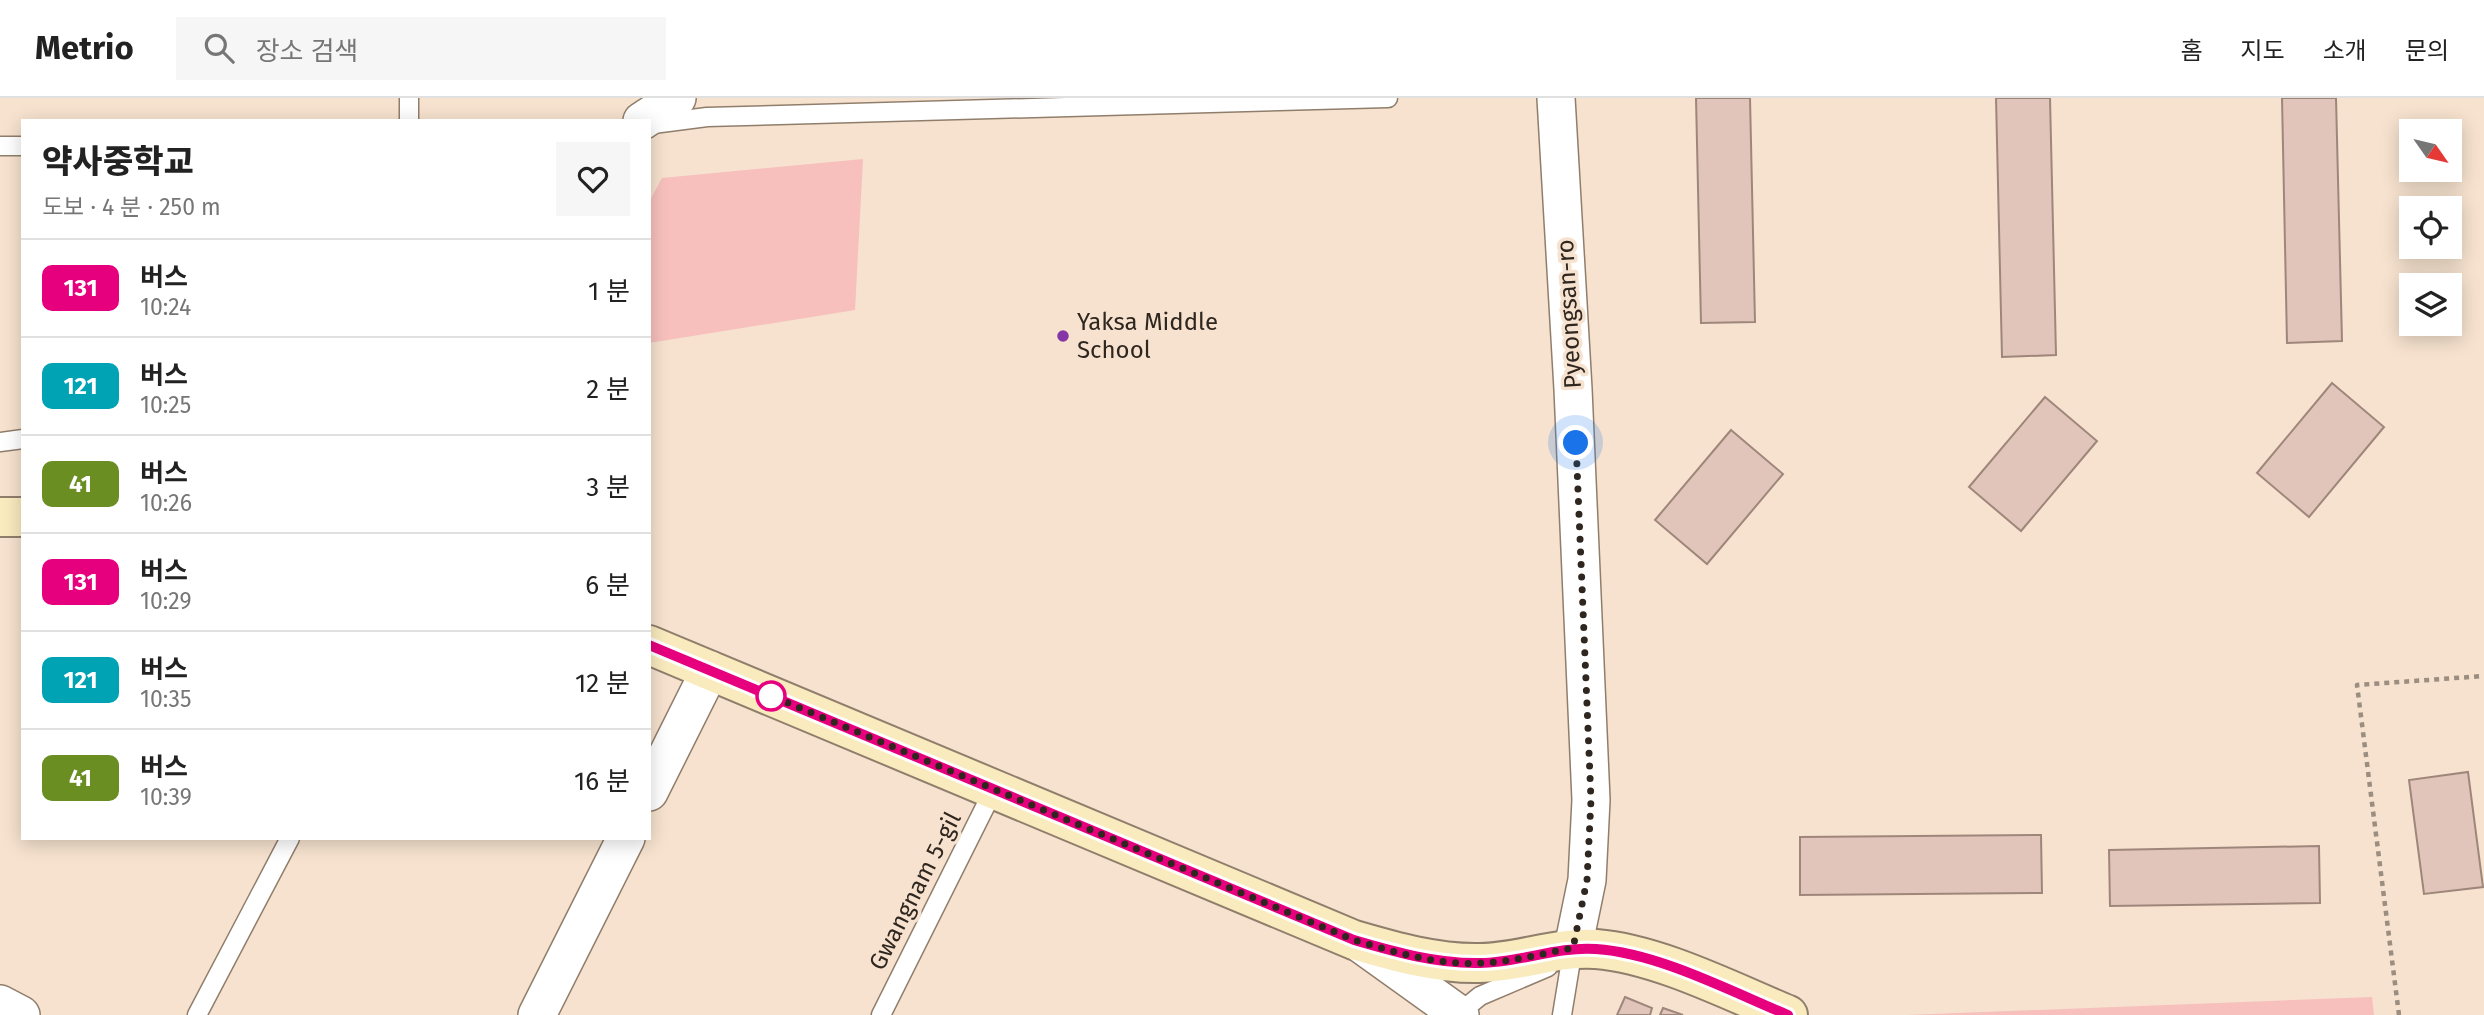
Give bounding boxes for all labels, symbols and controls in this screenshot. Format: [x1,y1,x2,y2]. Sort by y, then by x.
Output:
search box [176,17,666,80]
text: Metrio [35,28,134,68]
icon: search [200,29,238,67]
text: 장소 검색 [256,36,358,67]
text: 홈 [2180,37,2202,65]
text: 지도 [2240,37,2285,65]
text: 소개 [2323,37,2367,65]
text: 문의 [2405,37,2449,65]
north arrow [2399,119,2462,182]
map controls [2399,119,2462,336]
text: 약사중학교 [42,142,194,182]
button: heart [556,142,630,216]
text: 도보 · 4 분 · 250 m [42,193,221,221]
button: locate [2399,196,2462,259]
street label: Pyeongsan-ro [1551,239,1587,389]
text: 버스 [140,262,188,293]
button: layers [2399,273,2462,336]
text: 131 [63,274,98,302]
text: 1 분 [588,276,630,307]
text: 10:24 [140,293,191,321]
place label: Yaksa Middle School [1077,308,1218,364]
marker: Yaksa Middle School [1055,328,1071,344]
text: 버스 [140,360,188,391]
text: 121 [63,372,98,400]
text: 2 분 [586,374,630,405]
text: 10:25 [140,391,191,419]
your location [1558,425,1593,460]
text: 버스 [140,458,188,489]
text: 41 [69,470,92,498]
text: 3 분 [586,472,630,503]
text: 10:26 [140,489,192,517]
text: 버스 [140,556,188,587]
text: 131 [63,568,98,596]
text: 6 분 [585,570,630,601]
text: 10:29 [140,587,192,615]
text: 버스 [140,654,188,685]
text: 121 [63,666,98,694]
text: 12 분 [575,668,630,699]
unlabelled marker [756,681,786,711]
text: 10:35 [140,685,192,713]
text: 버스 [140,752,188,783]
text: 41 [69,764,92,792]
text: 16 분 [574,766,630,797]
text: 10:39 [140,783,192,811]
street label: Gwangnam 5-gil [863,807,967,975]

